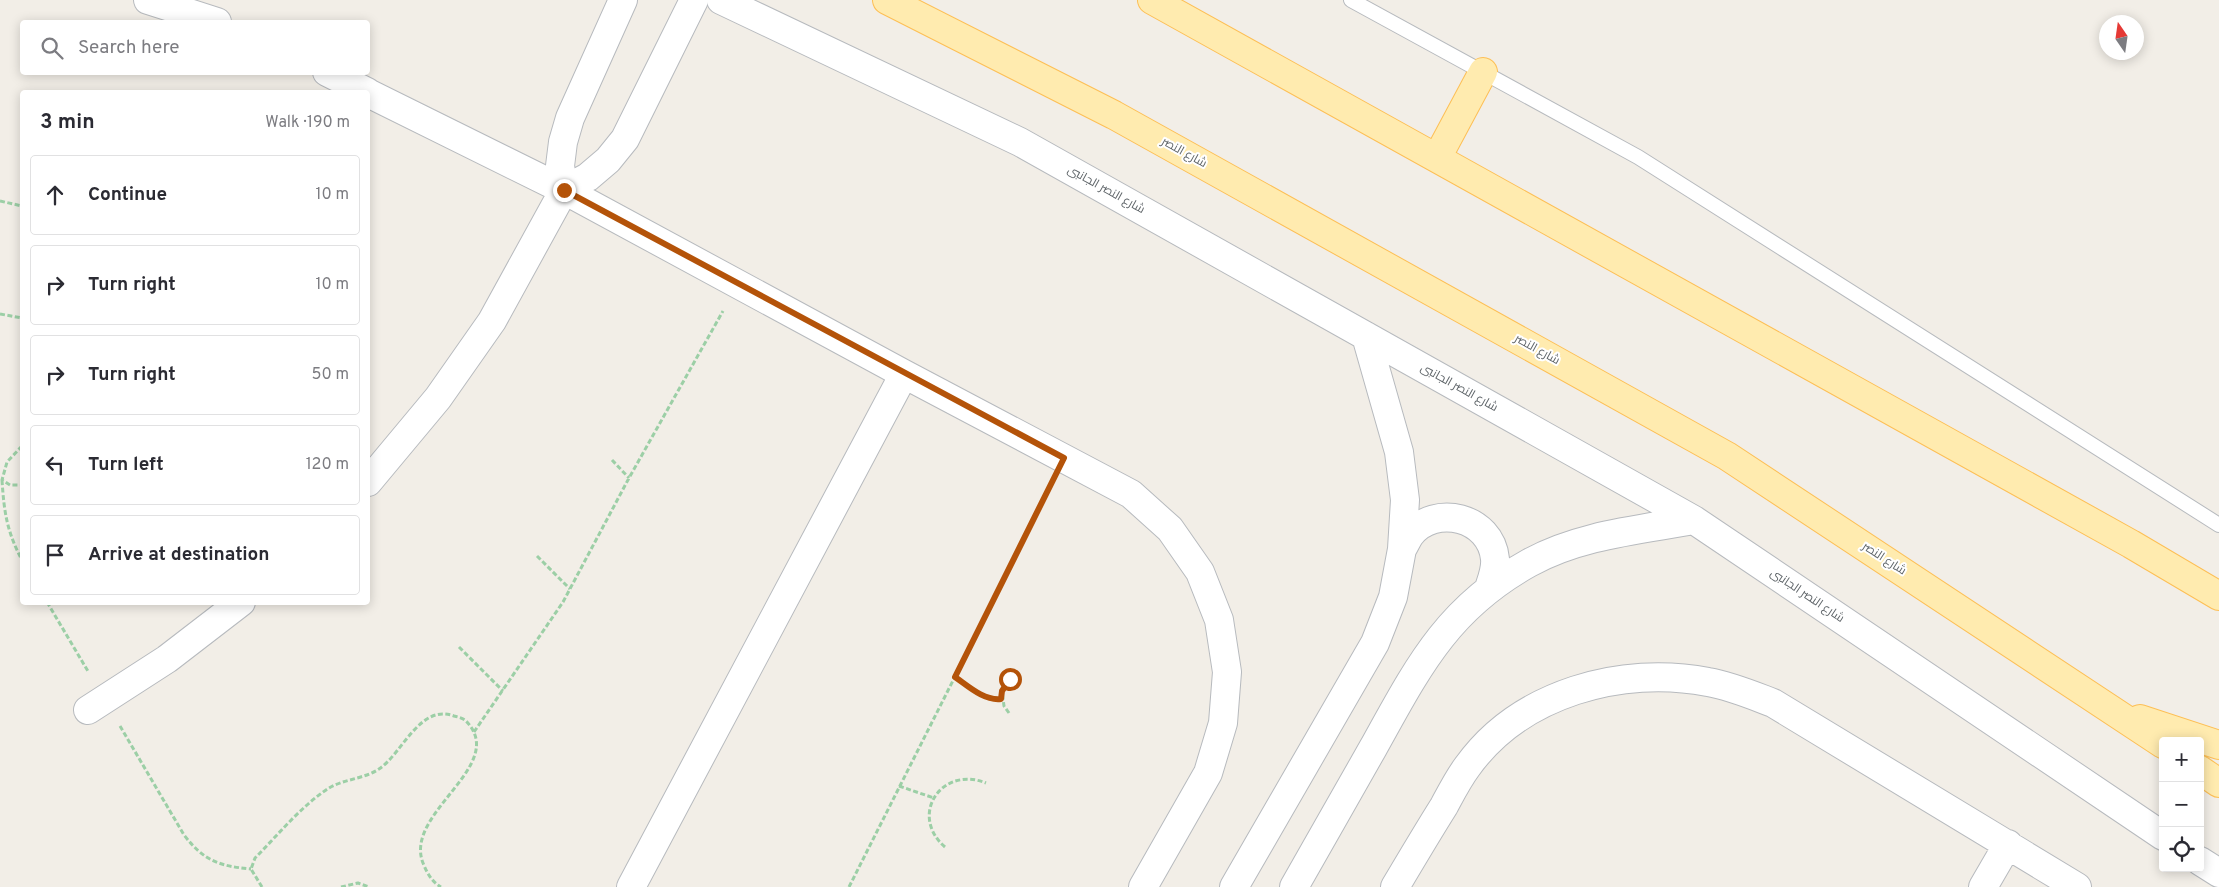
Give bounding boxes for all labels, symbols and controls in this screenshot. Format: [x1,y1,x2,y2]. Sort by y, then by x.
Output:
north arrow [2099,15,2144,60]
search box [20,20,370,75]
icon: search [38,34,66,62]
text: Search here [78,36,180,60]
text: 3 min [40,109,95,136]
text: Walk · 190 m [265,113,350,133]
street label: شارع النصر [1158,134,1210,172]
street label: شارع النصر الجانبى [1064,162,1148,218]
route end [553,179,576,202]
icon: ahead [41,181,69,209]
text: Continue [88,183,167,207]
text: 10 m [315,185,349,205]
icon: right [41,271,69,299]
text: Turn right [88,273,176,297]
text: 10 m [315,275,349,295]
street label: شارع النصر [1511,331,1563,369]
street label: شارع النصر الجانبى [1417,360,1501,416]
icon: right [41,361,69,389]
text: Turn right [88,363,176,387]
text: 50 m [312,365,349,385]
icon: left [41,451,69,479]
text: Turn left [88,453,164,477]
text: 120 m [306,455,349,475]
street label: شارع النصر [1858,538,1909,579]
icon: arrive [41,541,69,569]
text: Arrive at destination [88,543,269,567]
street label: شارع النصر الجانبى [1767,565,1847,627]
route start [999,668,1022,691]
map controls [2159,737,2204,872]
button: + [2159,737,2204,782]
button: − [2159,782,2204,827]
button: locate [2159,827,2204,872]

